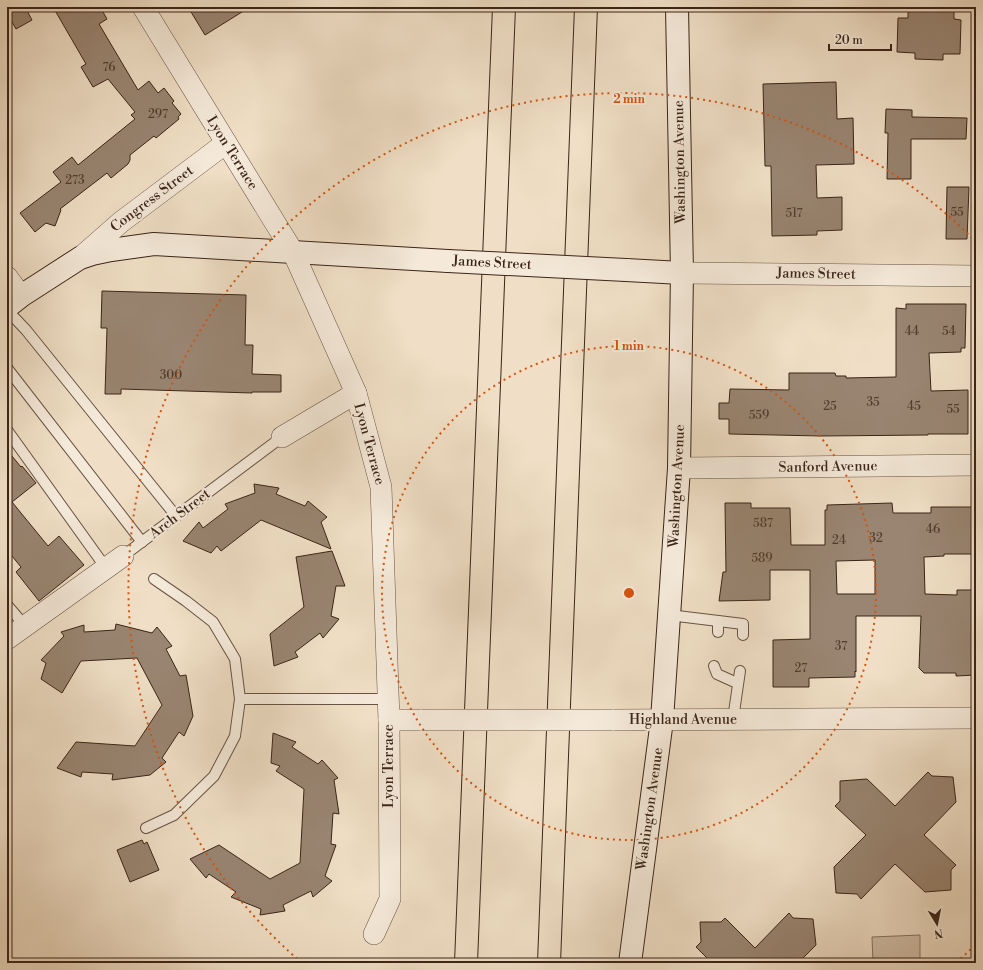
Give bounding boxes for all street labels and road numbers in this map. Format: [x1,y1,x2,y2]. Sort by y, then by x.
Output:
street label: Washington Avenue [670,100,690,225]
street label: Lyon Terrace [202,113,262,193]
street label: Congress Street [107,162,197,236]
street label: James Street [451,252,532,274]
street label: James Street [775,264,856,284]
street label: Lyon Terrace [349,401,389,487]
street label: Washington Avenue [665,424,689,549]
street label: Sanford Avenue [778,457,878,477]
street label: Arch Street [145,485,214,543]
street label: Highland Avenue [629,711,737,729]
street label: Lyon Terrace [380,724,398,808]
street label: Washington Avenue [632,747,668,872]

